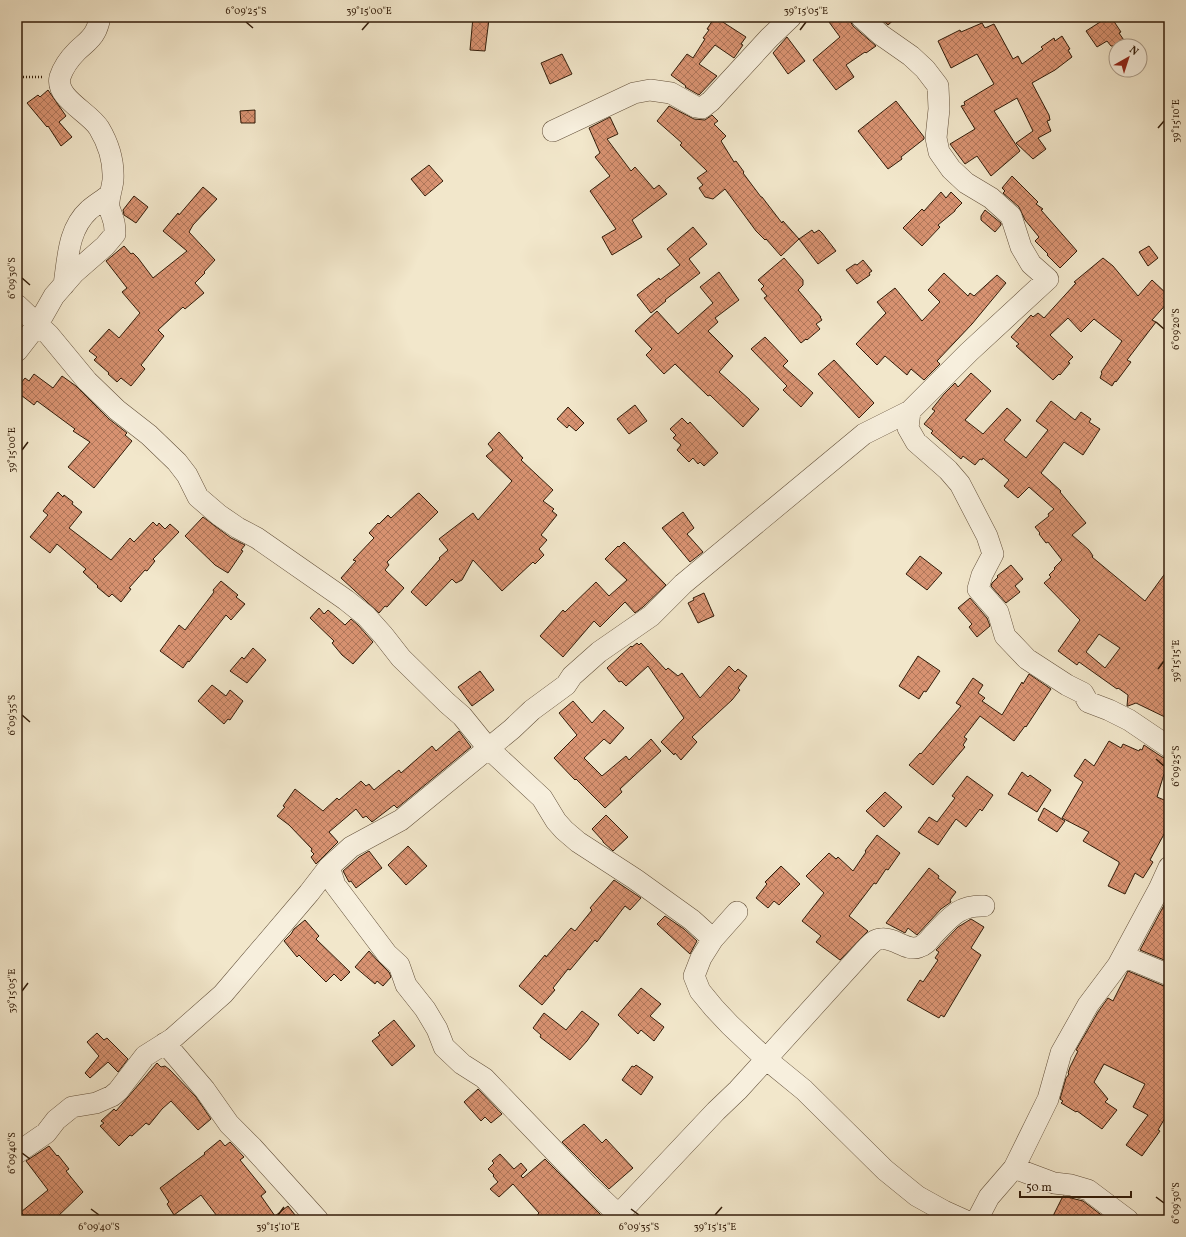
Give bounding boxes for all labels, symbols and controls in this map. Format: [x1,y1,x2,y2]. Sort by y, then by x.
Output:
text: 6°09'25"S [226,4,266,18]
text: 39°15'00"E [346,4,392,18]
text: 39°15'05"E [784,4,828,18]
north arrow [1108,38,1148,78]
text: N [1126,43,1141,60]
text: 39°15'10"E [1169,99,1183,143]
text: 6°09'30"S [5,257,19,299]
text: 6°09'20"S [1169,308,1183,350]
text: 39°15'00"E [5,427,19,473]
text: 39°15'15"E [1169,640,1183,682]
text: 6°09'35"S [5,695,19,735]
text: 6°09'25"S [1169,746,1183,786]
text: 39°15'05"E [5,969,19,1013]
text: 6°09'40"S [5,1132,19,1174]
scale bar [1020,1173,1131,1199]
text: 50 m [1026,1180,1052,1196]
text: 6°09'30"S [1169,1182,1183,1224]
text: 6°09'40"S [78,1220,120,1234]
text: 39°15'10"E [256,1220,300,1234]
text: 6°09'35"S [619,1220,659,1234]
text: 39°15'15"E [694,1220,736,1234]

